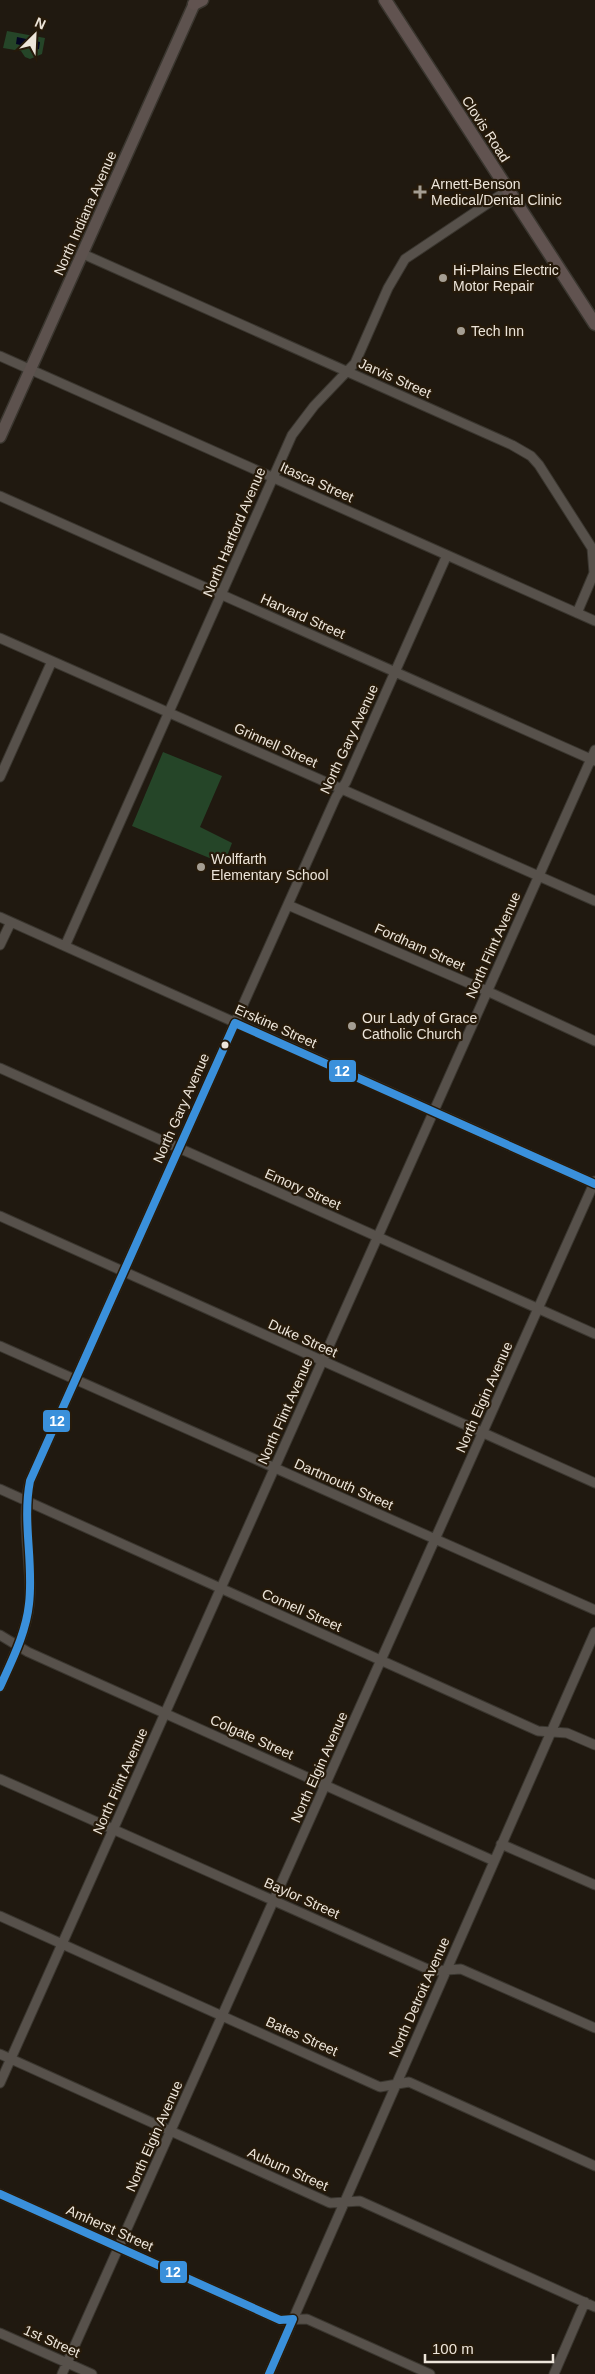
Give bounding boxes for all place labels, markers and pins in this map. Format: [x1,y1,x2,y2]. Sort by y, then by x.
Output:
place label: Arnett-Benson Medical/Dental Clinic [431,176,562,208]
marker: Arnett-Benson Medical/Dental Clinic [413,185,427,199]
place label: Hi-Plains Electric Motor Repair [453,262,559,294]
marker: Hi-Plains Electric Motor Repair [437,272,449,284]
place label: Tech Inn [471,323,524,339]
marker: Tech Inn [455,325,467,337]
place label: Wolffarth Elementary School [211,851,329,883]
marker: Wolffarth Elementary School [195,861,207,873]
place label: Our Lady of Grace Catholic Church [362,1010,477,1042]
marker: Our Lady of Grace Catholic Church [346,1020,358,1032]
unlabelled marker [220,1040,230,1050]

